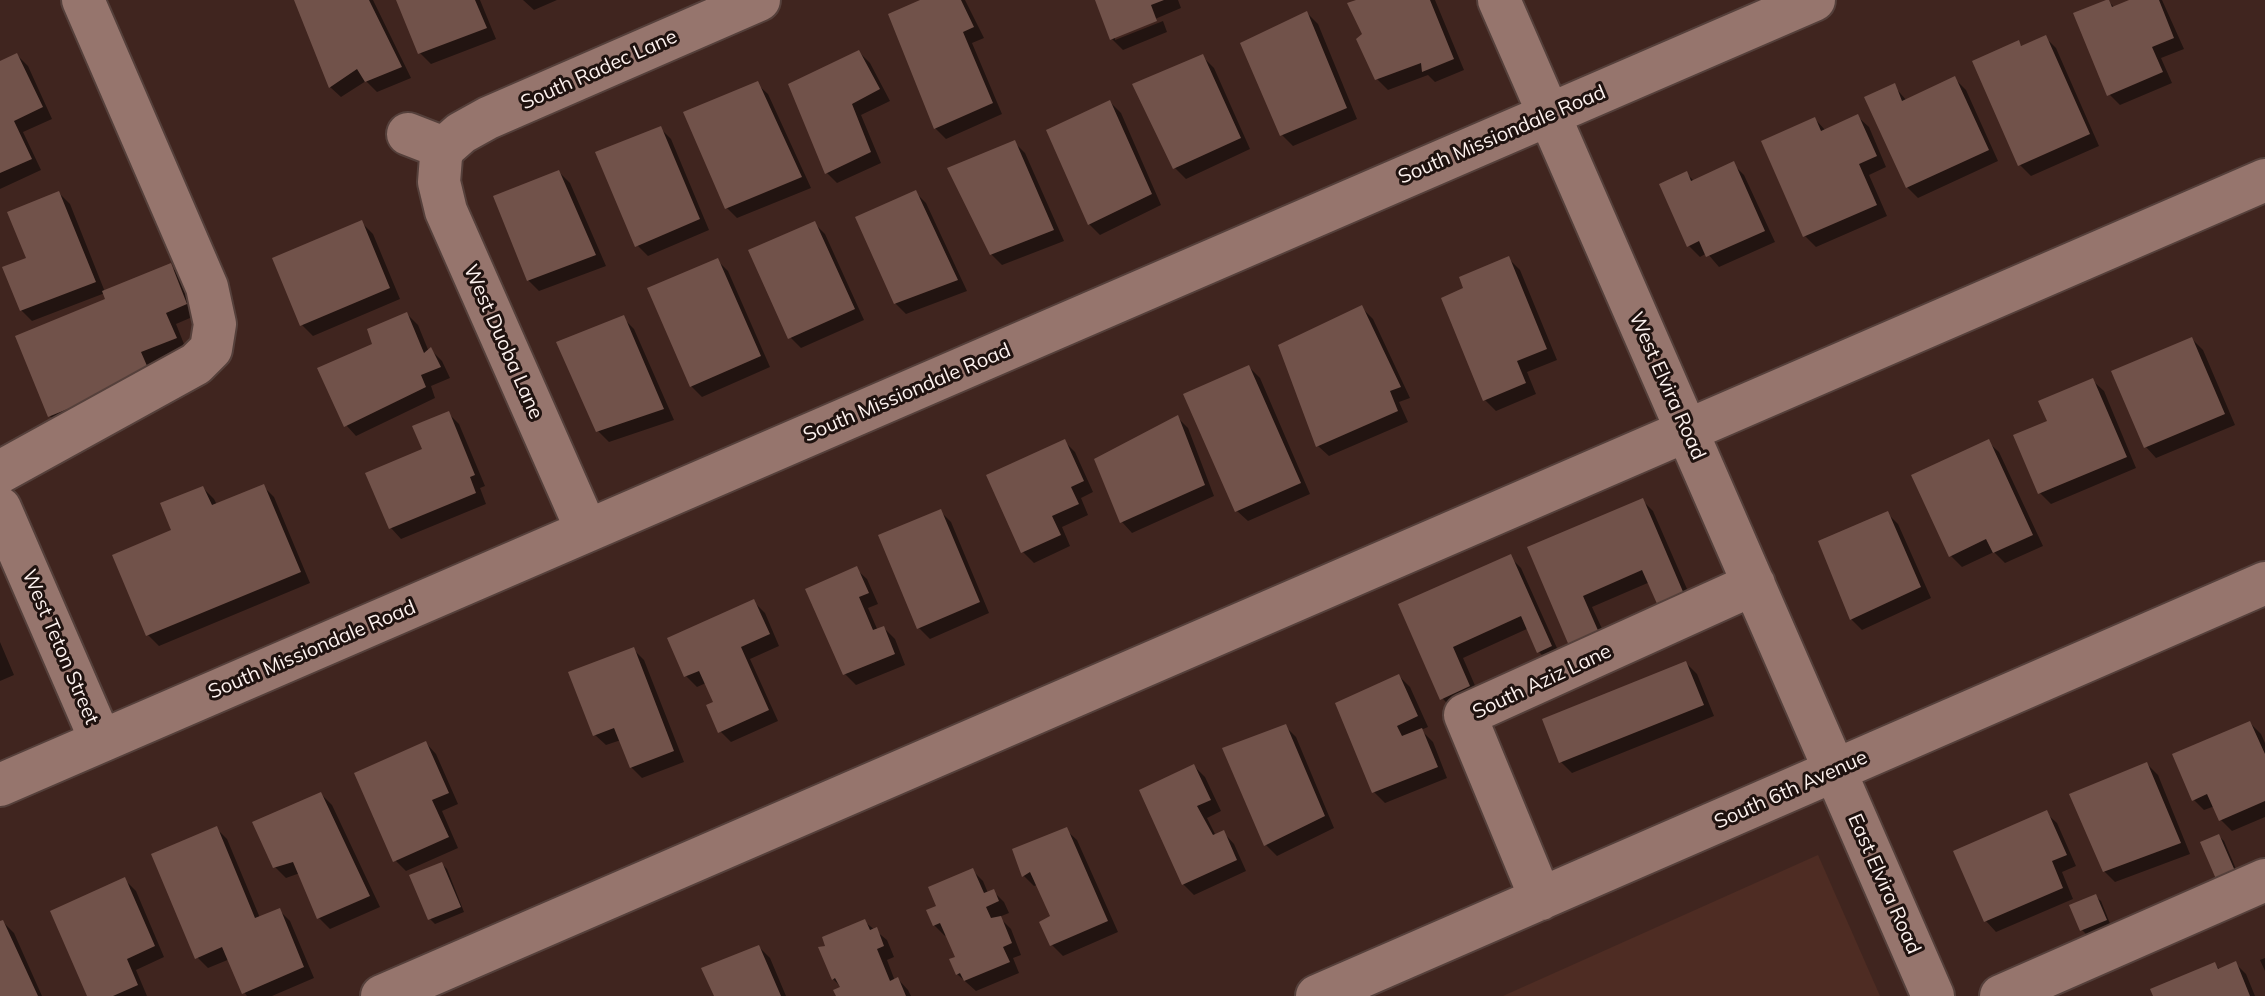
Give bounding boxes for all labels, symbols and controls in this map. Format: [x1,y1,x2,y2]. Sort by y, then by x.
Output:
street label: South Radec Lane [517,25,681,115]
street label: South Missiondale Road [1395,80,1609,190]
street label: West Duoba Lane [458,261,548,423]
street label: West Elvira Road [1624,308,1710,464]
street label: South Missiondale Road [800,338,1014,448]
street label: West Teton Street [17,566,103,728]
street label: South Missiondale Road [205,595,419,705]
street label: South Aziz Lane [1469,639,1615,725]
street label: South 6th Avenue [1711,745,1871,835]
street label: East Elvira Road [1842,810,1926,958]

